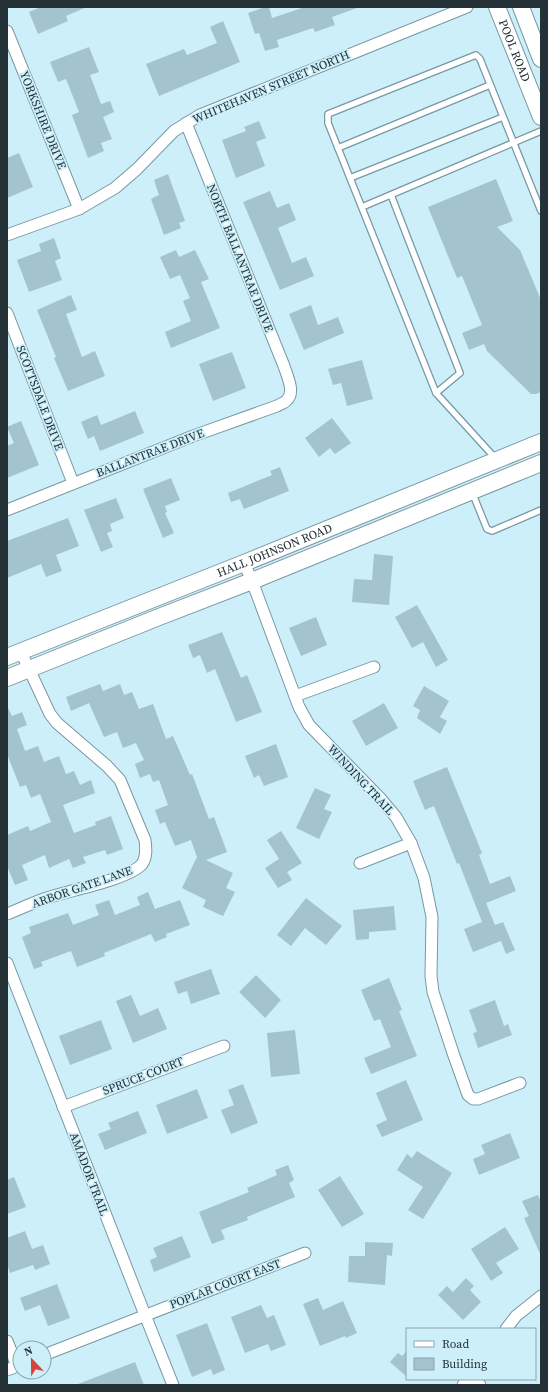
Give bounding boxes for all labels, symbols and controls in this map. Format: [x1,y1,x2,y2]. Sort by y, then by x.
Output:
street label: POOL ROAD [495,17,534,84]
street label: WHITEHAVEN STREET NORTH [190,47,352,127]
street label: YORKSHIRE DRIVE [16,69,70,171]
street label: NORTH BALLANTRAE DRIVE [203,182,277,334]
street label: SCOTTSDALE DRIVE [13,343,67,453]
street label: BALLANTRAE DRIVE [94,425,206,481]
street label: HALL JOHNSON ROAD [215,520,335,581]
street label: WINDING TRAIL [324,741,398,819]
street label: ARBOR GATE LANE [30,862,134,912]
street label: SPRUCE COURT [100,1053,186,1099]
street label: AMADOR TRAIL [66,1130,112,1218]
street label: POPLAR COURT EAST [167,1255,284,1313]
legend [406,1328,536,1380]
text: Road [442,1336,469,1352]
north arrow [12,1340,52,1380]
text: N [22,1343,35,1360]
text: Building [442,1356,487,1372]

